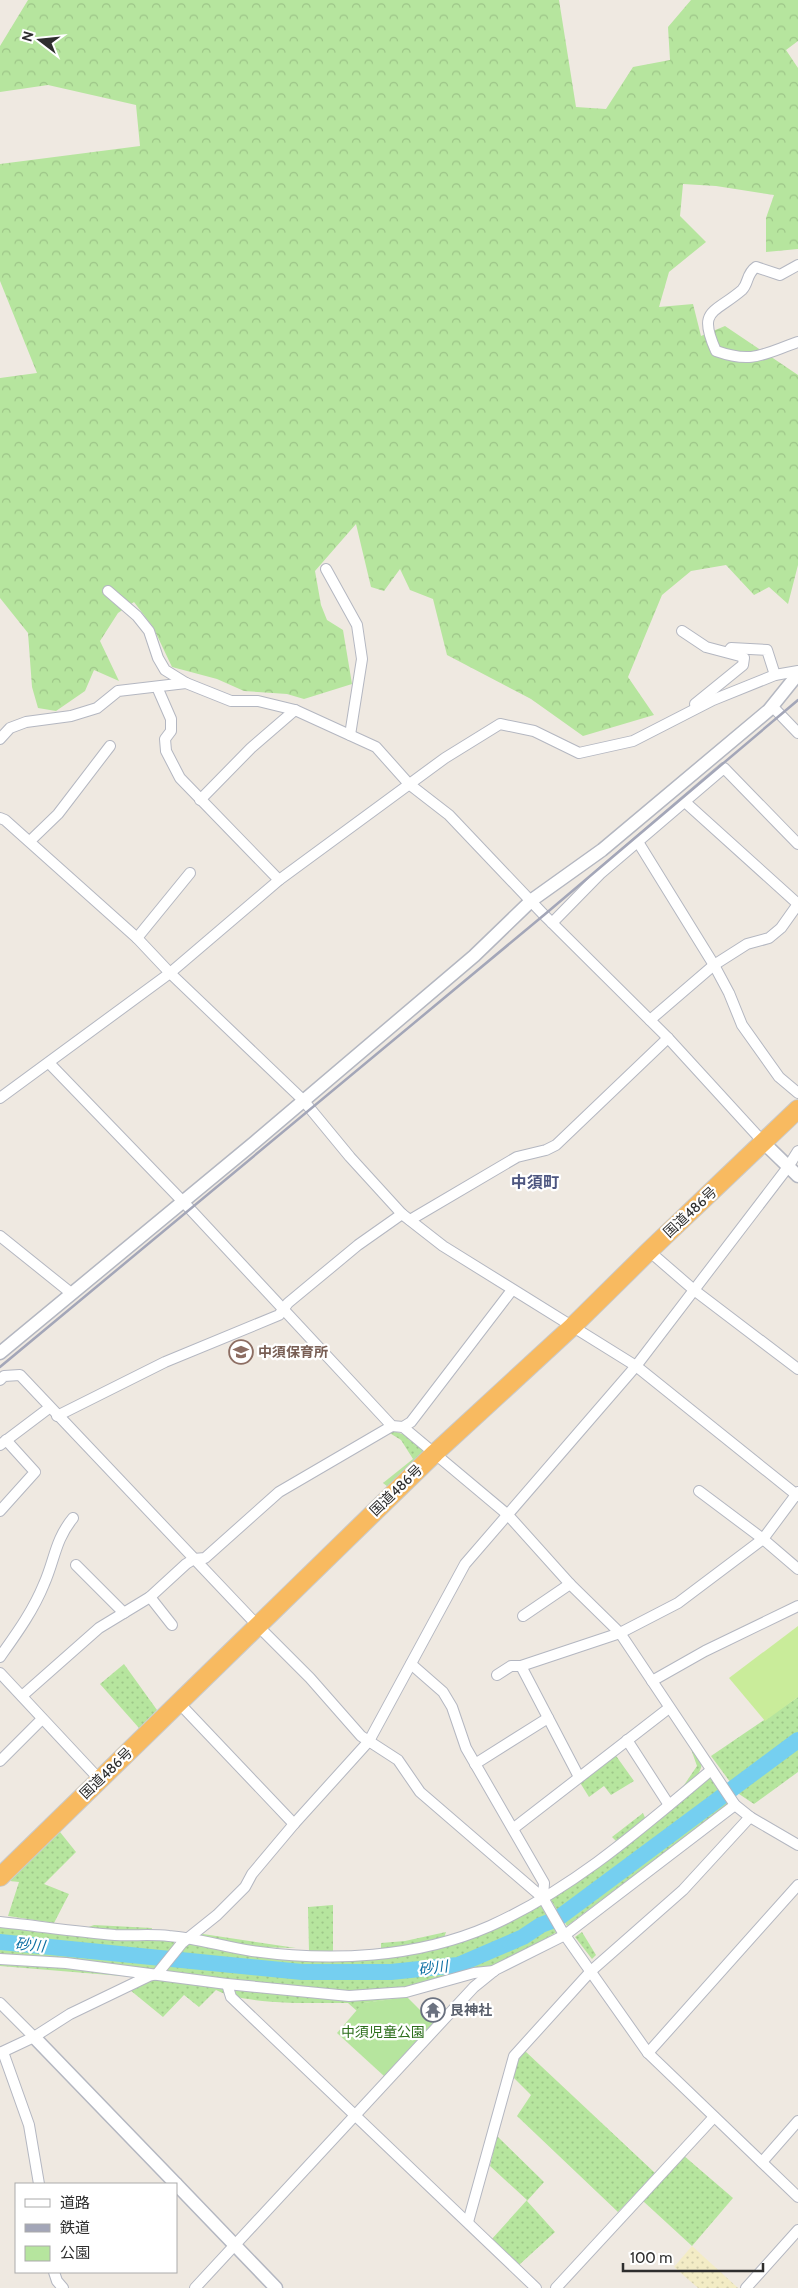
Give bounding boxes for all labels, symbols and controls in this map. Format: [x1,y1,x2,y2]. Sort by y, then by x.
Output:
north arrow [15,15,65,65]
text: N [17,29,38,44]
district label: 中須町 [511,1173,559,1192]
street label: 国道486号 [660,1183,720,1241]
school or university icon: 中須保育所 [228,1339,254,1365]
place label: 中須保育所 [258,1343,328,1361]
street label: 国道486号 [366,1460,426,1520]
street label: 国道486号 [76,1743,136,1803]
water label: 砂川 [14,1934,48,1956]
water label: 砂川 [417,1957,451,1979]
temple icon: 艮神社 [420,1997,446,2023]
place label: 艮神社 [450,2001,492,2019]
park label: 中須児童公園 [341,2023,425,2041]
legend [15,2183,178,2273]
text: 道路 [60,2194,90,2212]
text: 鉄道 [60,2219,90,2237]
scale bar [623,2240,763,2272]
text: 公園 [60,2244,90,2262]
text: 100 m [630,2249,672,2267]

